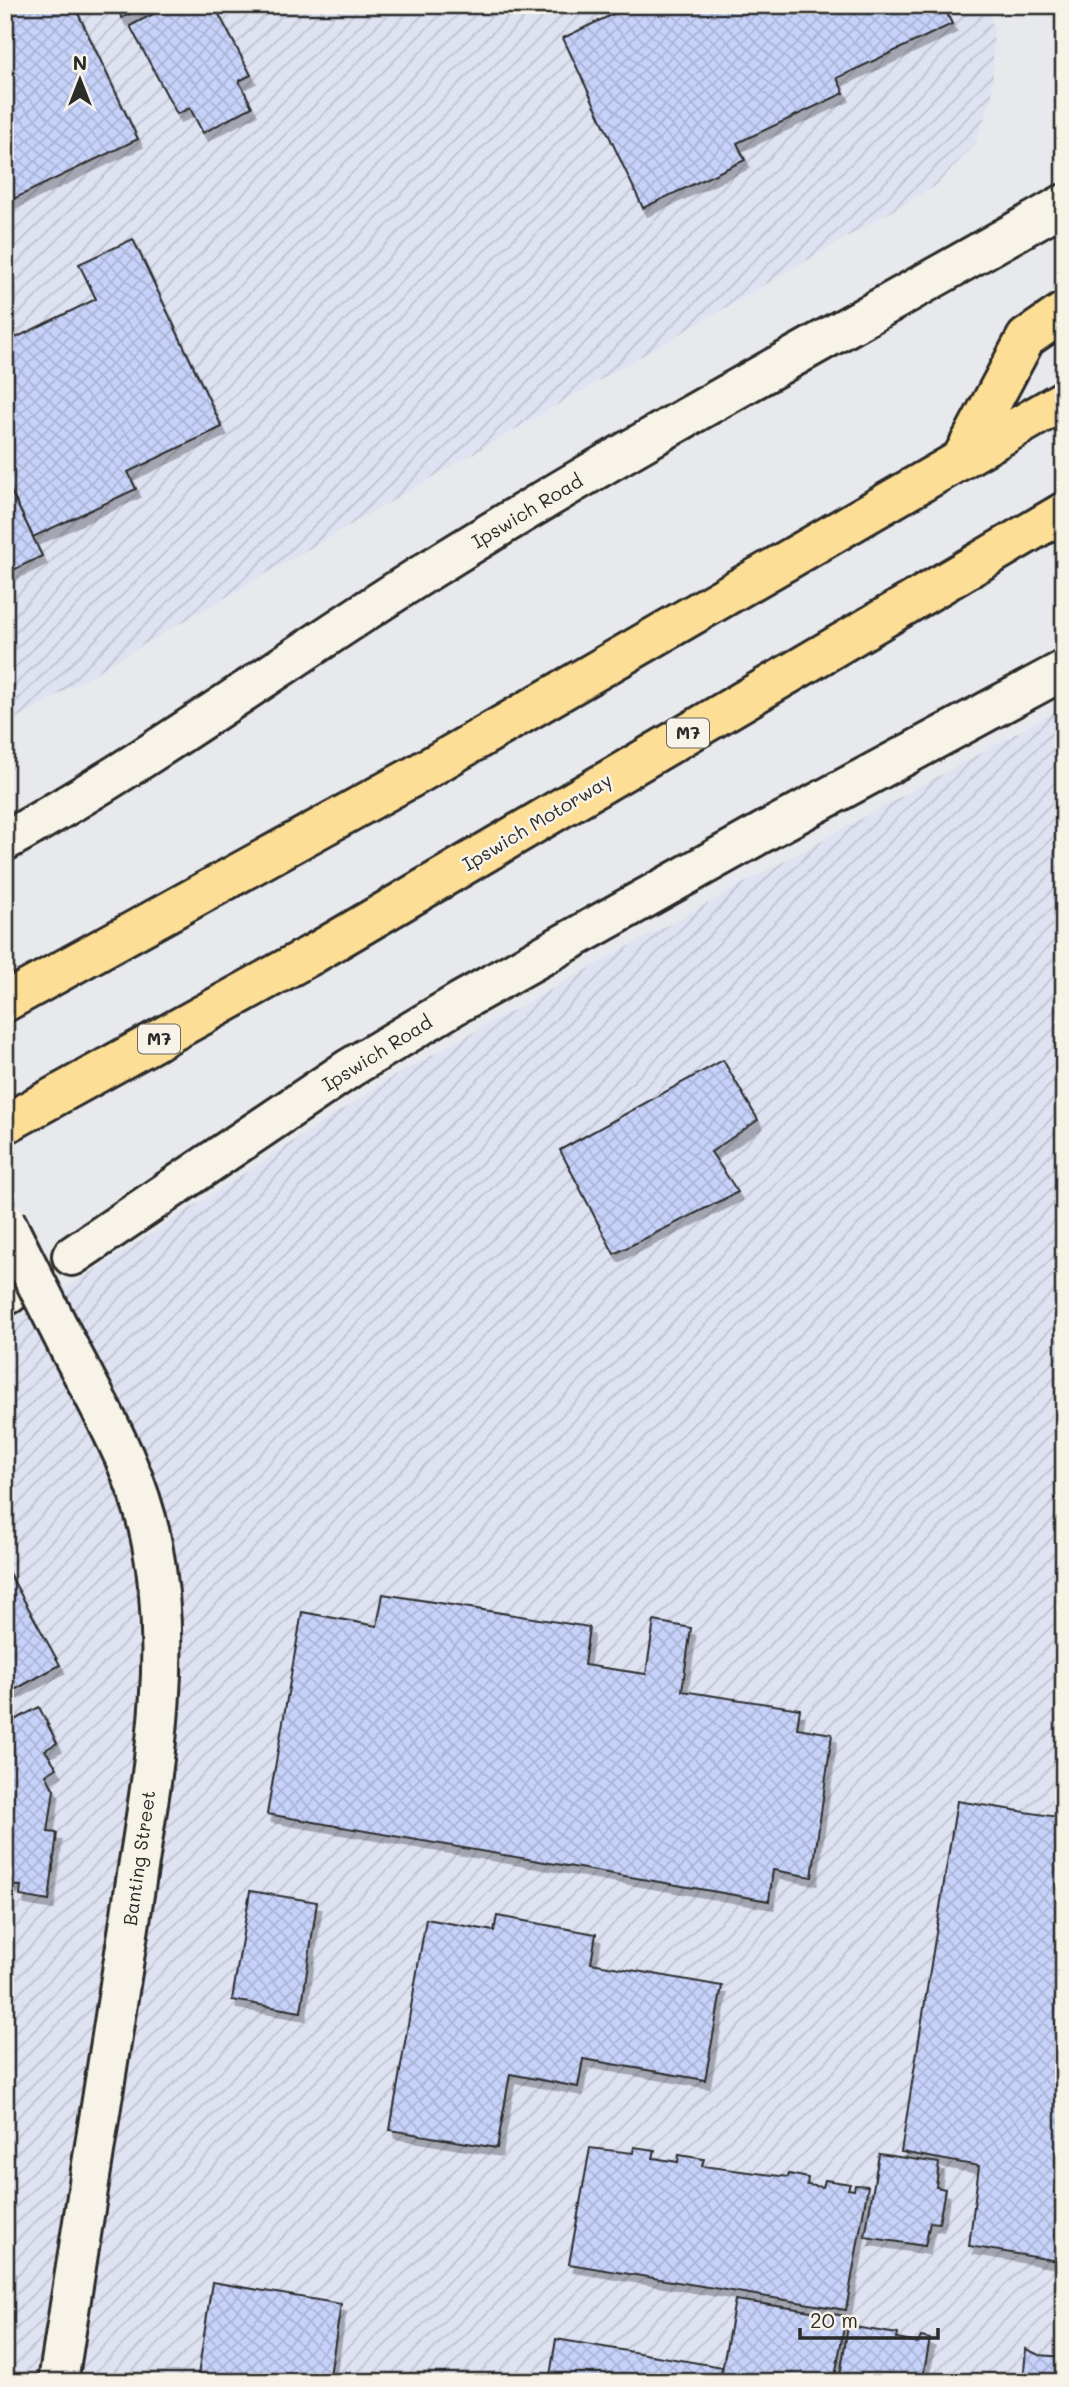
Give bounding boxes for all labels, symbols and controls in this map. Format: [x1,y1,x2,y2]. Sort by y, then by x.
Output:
north arrow [46,46,116,116]
text: N [73,50,87,75]
street label: Ipswich Road [467,468,587,554]
road number: M7 [667,718,709,748]
street label: Ipswich Motorway [457,767,616,876]
street label: Ipswich Road [317,1009,436,1096]
road number: M7 [138,1024,180,1054]
street label: Banting Street [117,1789,160,1927]
scale bar [800,2296,938,2340]
text: 20 m [810,2306,858,2333]

